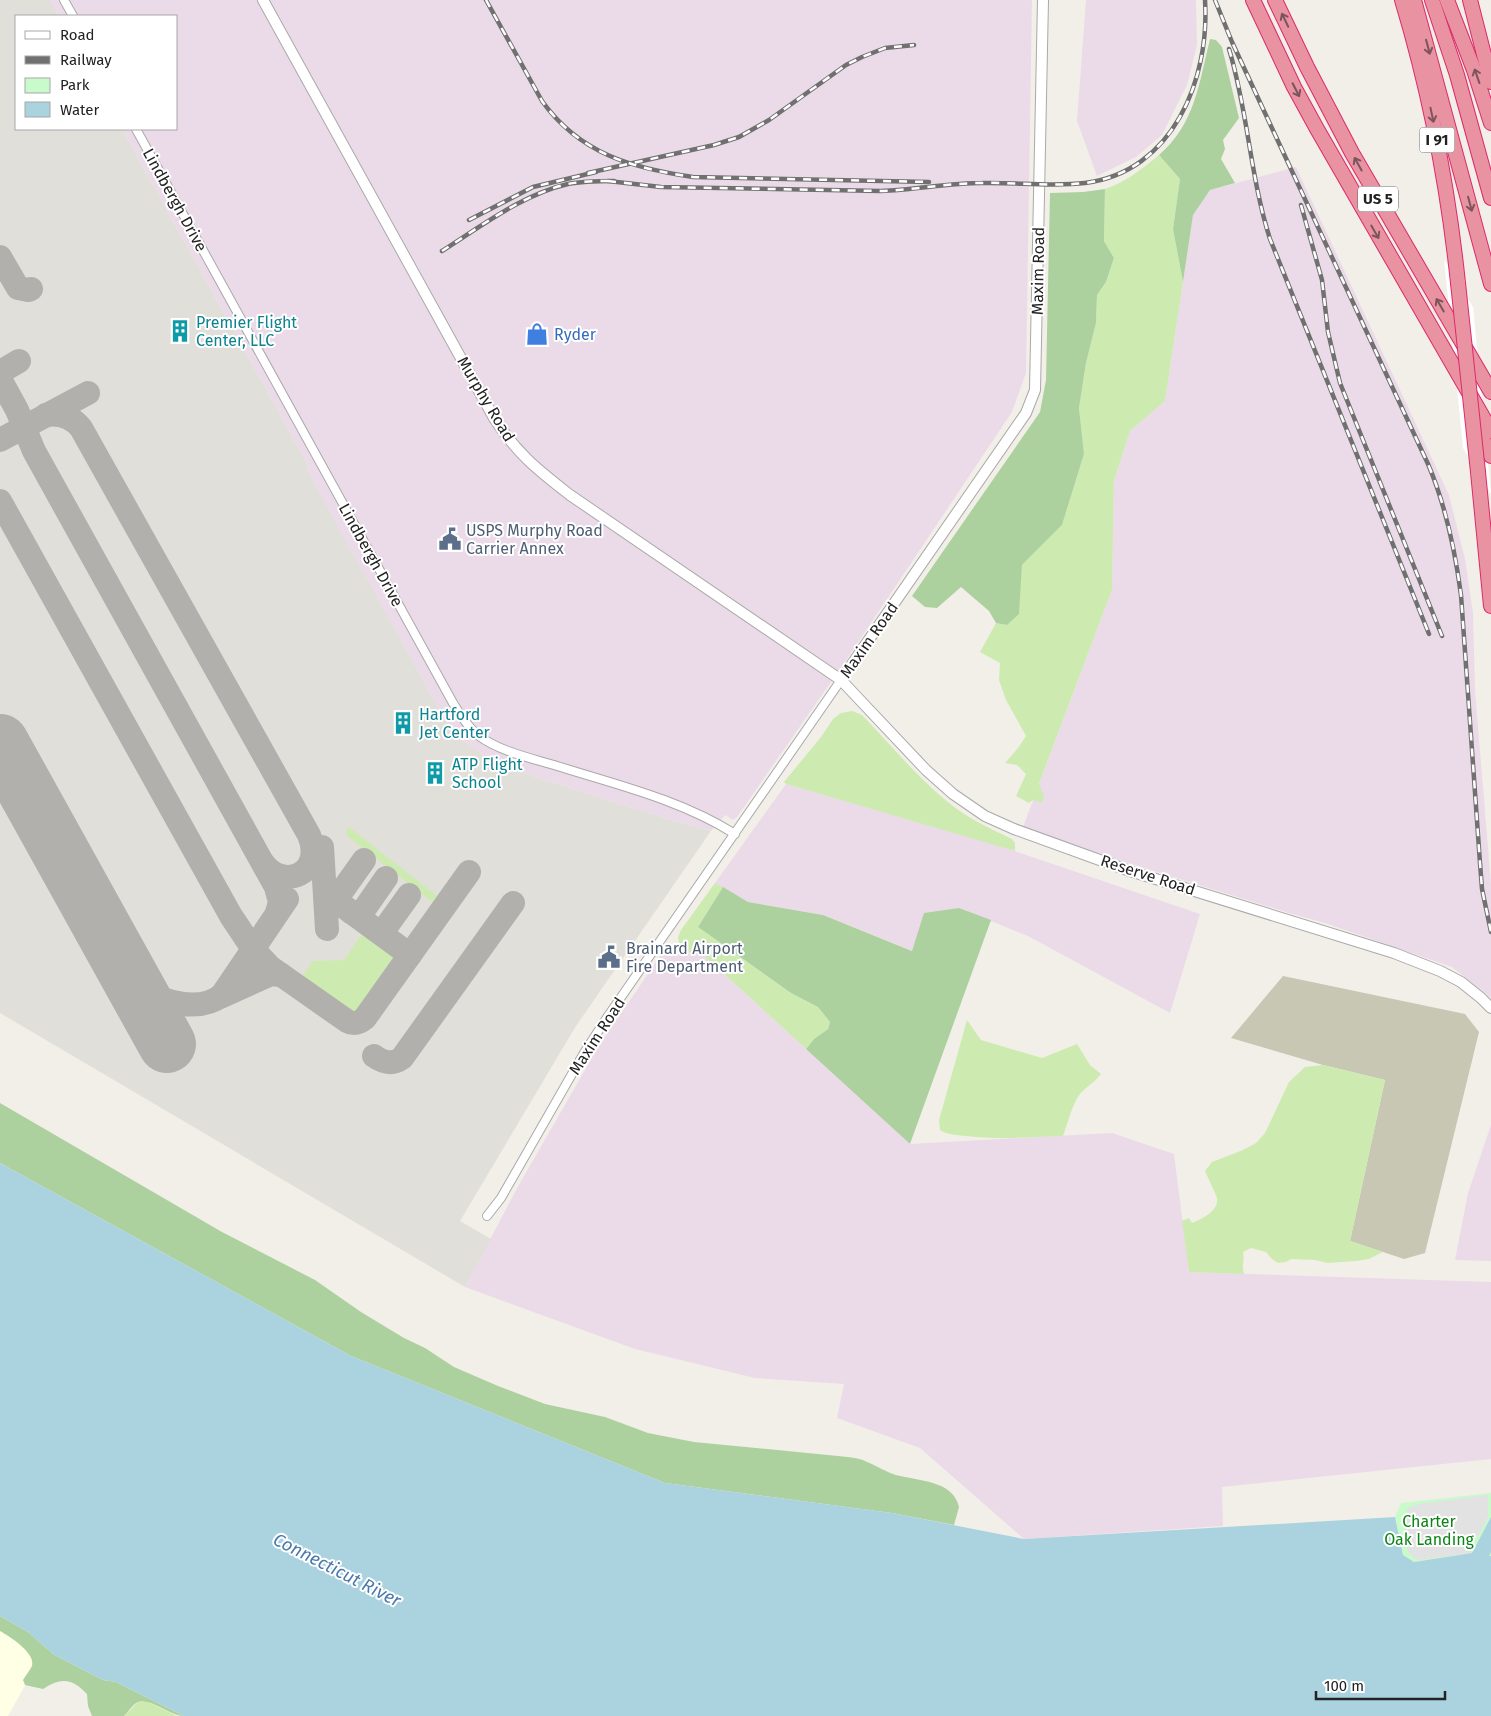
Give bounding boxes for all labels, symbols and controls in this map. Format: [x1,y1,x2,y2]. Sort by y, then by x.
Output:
one-way arrow [1280,12,1290,27]
legend [15,15,178,130]
text: Road [60,26,95,44]
one-way arrow [1423,38,1433,54]
text: Railway [60,51,112,69]
one-way arrow [1472,69,1481,85]
text: Park [60,76,90,94]
one-way arrow [1292,82,1301,97]
text: Water [60,101,99,119]
one-way arrow [1428,106,1437,122]
road number: I 91 [1420,128,1454,152]
street label: Lindbergh Drive [139,145,211,255]
one-way arrow [1353,158,1363,172]
road number: US 5 [1358,186,1398,212]
one-way arrow [1465,195,1475,211]
one-way arrow [1371,225,1381,239]
street label: Maxim Road [1028,227,1048,315]
one-way arrow [1434,299,1444,313]
place label: Premier Flight Center, LLC [196,313,297,350]
building icon: Premier Flight Center, LLC [167,318,193,344]
shop icon: Ryder [524,321,550,347]
place label: Ryder [554,325,597,344]
street label: Murphy Road [453,353,519,445]
street label: Lindbergh Drive [335,500,407,610]
place label: USPS Murphy Road Carrier Annex [466,521,603,558]
public building icon: USPS Murphy Road Carrier Annex [437,526,463,552]
street label: Maxim Road [836,598,902,682]
place label: Hartford Jet Center [419,705,491,742]
building icon: Hartford Jet Center [390,710,416,736]
place label: ATP Flight School [452,755,523,792]
building icon: ATP Flight School [422,760,448,786]
street label: Reserve Road [1098,851,1198,899]
place label: Brainard Airport Fire Department [626,939,743,976]
public building icon: Brainard Airport Fire Department [596,944,622,970]
street label: Maxim Road [565,994,629,1078]
park label: Charter Oak Landing [1384,1512,1475,1549]
water label: Connecticut River [269,1528,406,1612]
scale bar [1316,1668,1445,1700]
text: 100 m [1324,1677,1364,1695]

